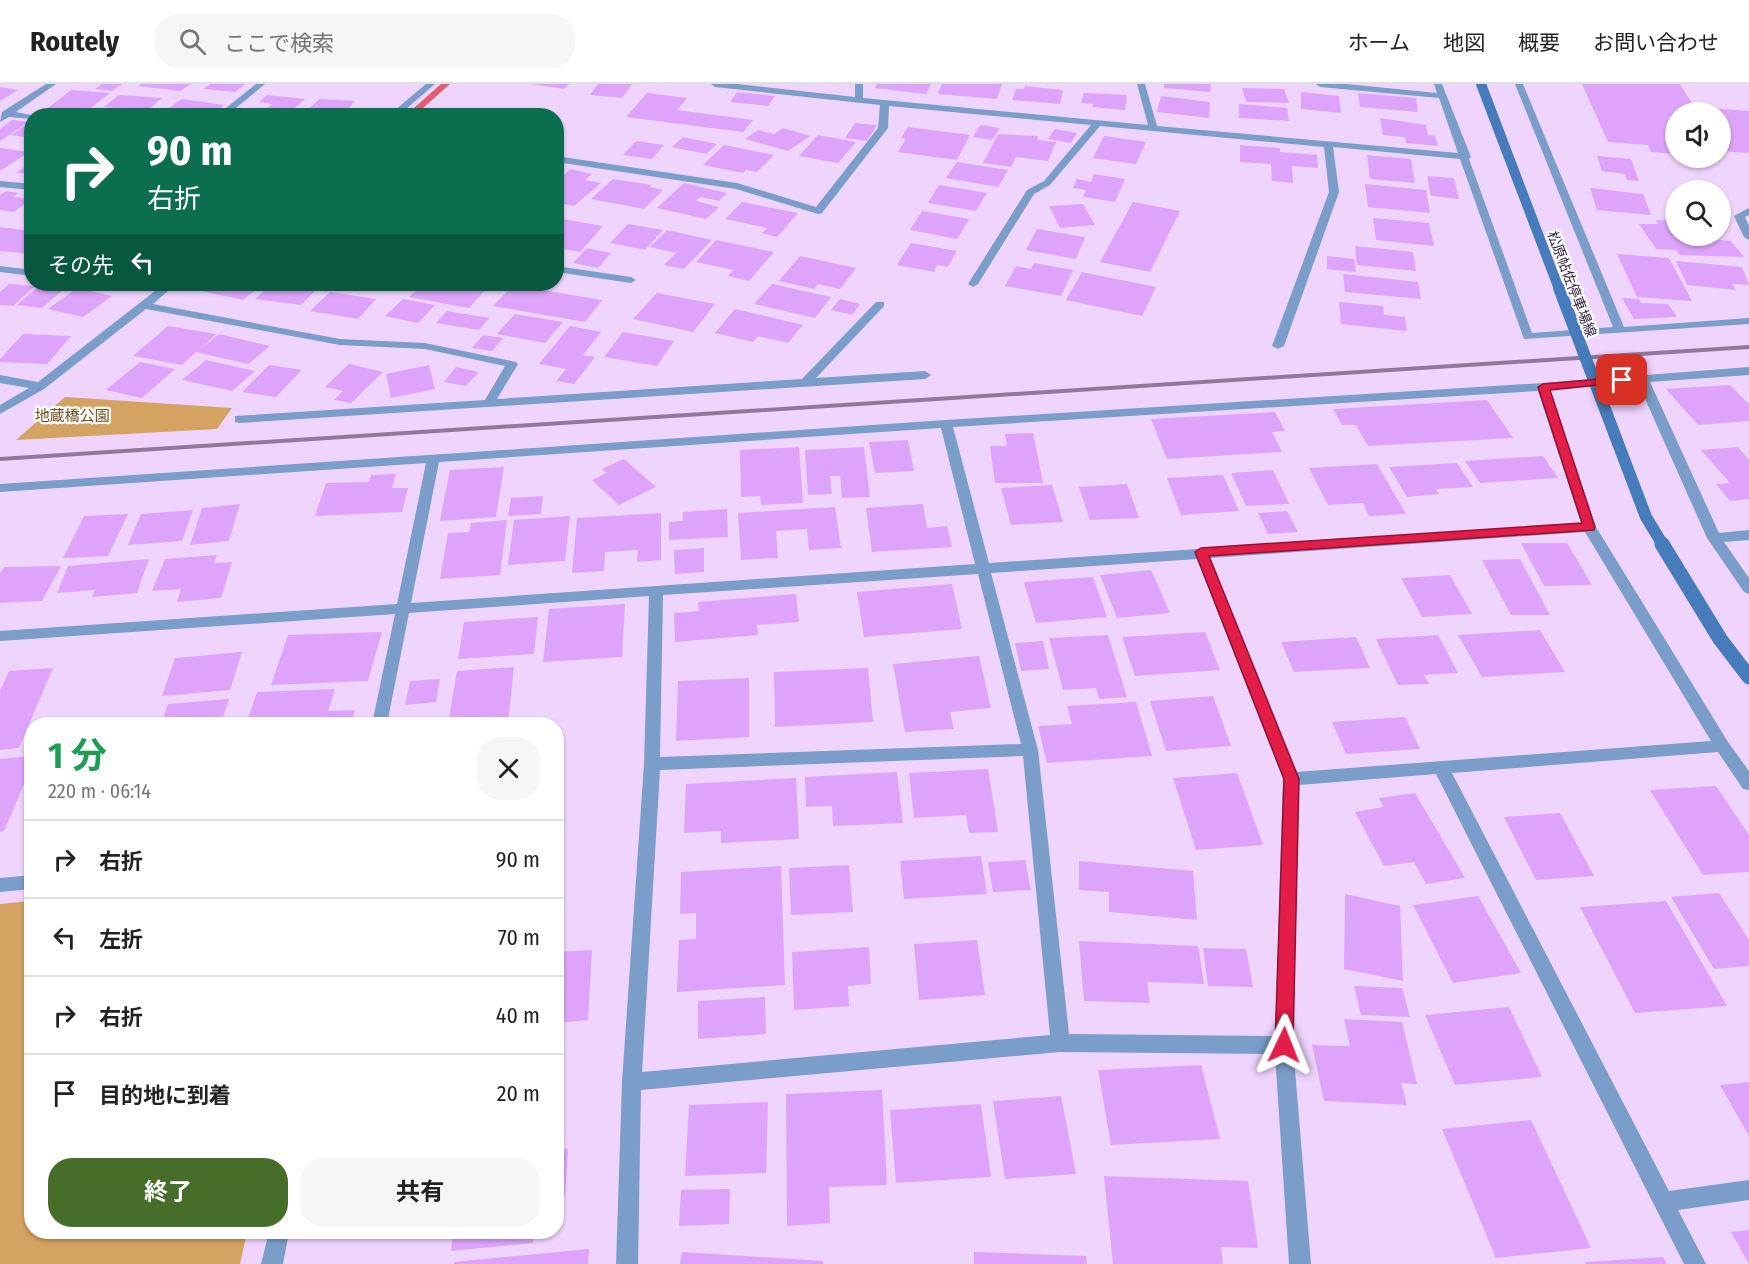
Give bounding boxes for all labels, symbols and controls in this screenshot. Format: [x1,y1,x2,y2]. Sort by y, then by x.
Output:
search box [155,14,575,68]
text: Routely [30,25,119,58]
icon: search [176,25,209,58]
text: ここで検索 [224,30,334,57]
text: ホーム [1348,30,1410,56]
text: 地図 [1443,30,1485,56]
text: 概要 [1518,30,1560,56]
text: お問い合わせ [1593,30,1719,56]
map controls [1665,102,1731,246]
button: sound [1665,102,1731,168]
text: 90 m [147,126,232,176]
icon: right [48,132,126,210]
button: search [1665,180,1731,246]
text: 右折 [147,183,201,215]
street label: 松原帖佐停車場線 [1544,229,1600,340]
icon: left [126,246,159,279]
text: その先 [48,252,114,279]
pin [1596,354,1647,405]
icon: arrive [1605,363,1638,396]
park label: 地蔵橋公園 [34,407,110,425]
text: 1 分 [48,734,107,778]
button: close [477,737,540,800]
text: 220 m · 06:14 [48,779,151,803]
icon: right [48,843,81,876]
text: 90 m [496,846,540,873]
text: 右折 [99,848,143,875]
icon: left [48,921,81,954]
text: 70 m [498,924,540,951]
text: 左折 [99,926,143,953]
icon: right [48,999,81,1032]
text: 40 m [496,1002,540,1029]
text: 右折 [99,1004,143,1031]
position arrow [1252,1013,1316,1077]
icon: arrive [48,1077,81,1110]
text: 20 m [497,1080,540,1107]
text: 目的地に到着 [99,1082,231,1109]
button: 終了 [48,1158,288,1227]
button: 共有 [300,1158,540,1227]

